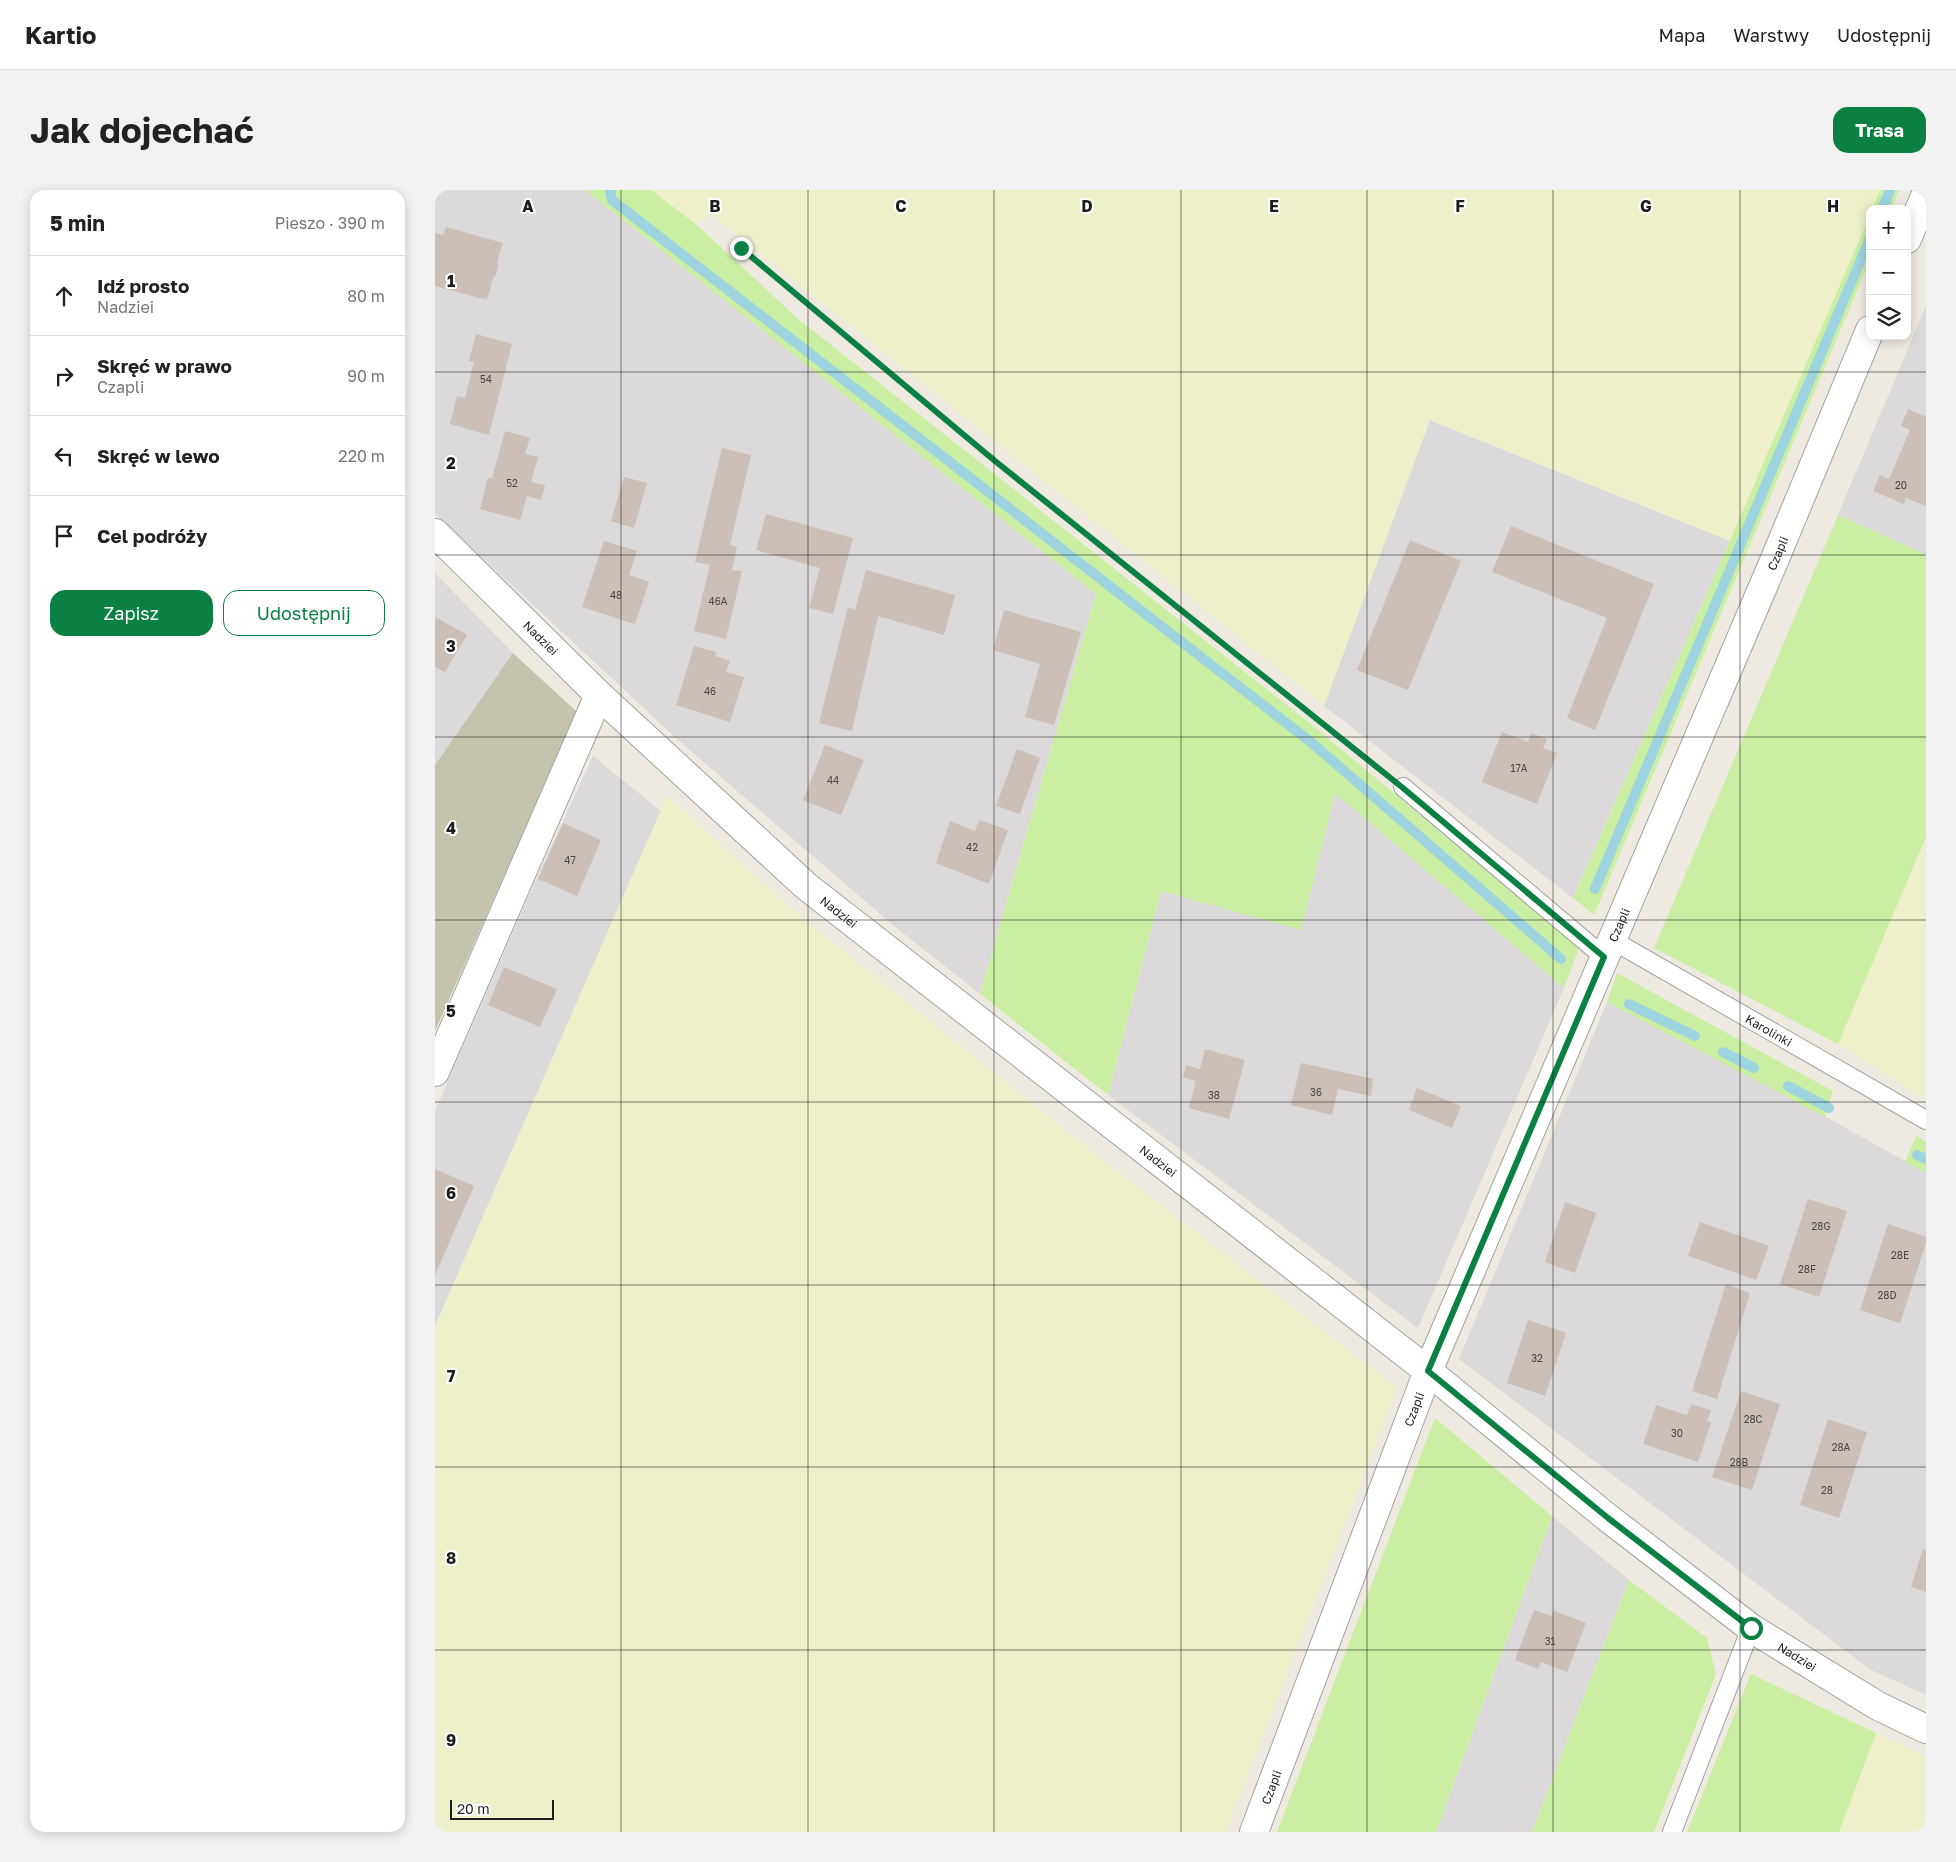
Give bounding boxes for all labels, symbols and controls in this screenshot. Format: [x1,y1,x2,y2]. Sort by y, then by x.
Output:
text: Kartio [25,20,97,49]
text: Mapa [1658,24,1705,46]
text: Warstwy [1733,24,1809,46]
text: Udostępnij [1837,24,1931,46]
button: Trasa [1833,107,1926,153]
text: Jak dojechać [30,109,254,151]
text: A [522,196,534,216]
text: B [709,196,721,216]
text: C [895,196,907,216]
text: D [1081,196,1093,216]
text: E [1269,196,1279,216]
text: F [1455,196,1465,216]
text: G [1640,196,1652,216]
text: H [1827,196,1839,216]
map controls [1866,205,1911,340]
button: + [1866,205,1911,250]
text: 5 min [50,210,105,236]
text: Pieszo · 390 m [275,213,385,233]
route end [730,237,753,260]
button: − [1866,250,1911,295]
text: 1 [447,271,455,291]
text: Idź prosto [97,274,189,297]
icon: ahead [50,282,78,310]
text: 80 m [347,286,385,306]
button: layers [1866,295,1911,340]
text: Nadziei [97,297,154,317]
text: Skręć w prawo [97,354,232,377]
icon: right [50,362,78,390]
text: 90 m [347,366,385,386]
house number: 54 [480,373,492,385]
text: Czapli [97,377,144,397]
icon: left [50,442,78,470]
text: Skręć w lewo [97,444,220,467]
text: 220 m [338,446,385,466]
text: 2 [446,453,456,473]
house number: 52 [506,477,518,489]
house number: 20 [1895,479,1907,491]
icon: arrive [50,522,78,550]
text: Cel podróży [97,524,207,547]
street label: Czapli [1763,534,1791,572]
house number: 48 [610,589,622,601]
button: Zapisz [50,590,213,636]
button: Udostępnij [223,590,385,636]
house number: 46A [709,595,728,607]
street label: Nadziei [520,617,562,658]
text: 3 [446,636,456,656]
house number: 46 [704,685,716,697]
house number: 17A [1511,762,1528,774]
house number: 44 [827,774,839,786]
text: 4 [446,818,456,838]
house number: 42 [966,841,978,853]
house number: 47 [564,854,576,866]
street label: Nadziei [817,893,860,931]
street label: Czapli [1605,906,1632,944]
text: 5 [446,1001,456,1021]
street label: Karolinki [1743,1011,1795,1049]
house number: 36 [1310,1086,1322,1098]
house number: 38 [1208,1089,1220,1101]
street label: Nadziei [1137,1142,1180,1180]
text: 6 [446,1183,456,1203]
house number: 28G [1812,1220,1830,1232]
house number: 28E [1891,1249,1909,1261]
house number: 28F [1798,1263,1816,1275]
house number: 28D [1878,1289,1896,1301]
house number: 32 [1531,1352,1543,1364]
text: 7 [447,1366,456,1386]
street label: Czapli [1400,1390,1427,1428]
house number: 28C [1744,1413,1763,1425]
house number: 30 [1671,1427,1683,1439]
house number: 28A [1832,1441,1851,1453]
house number: 28B [1730,1456,1749,1468]
house number: 28 [1821,1484,1833,1496]
text: 8 [446,1548,456,1568]
route start [1740,1617,1763,1640]
house number: 31 [1545,1635,1555,1647]
street label: Nadziei [1775,1639,1819,1674]
text: 9 [446,1730,456,1750]
street label: Czapli [1258,1768,1284,1806]
scale bar [450,1797,554,1820]
text: 20 m [457,1800,490,1817]

